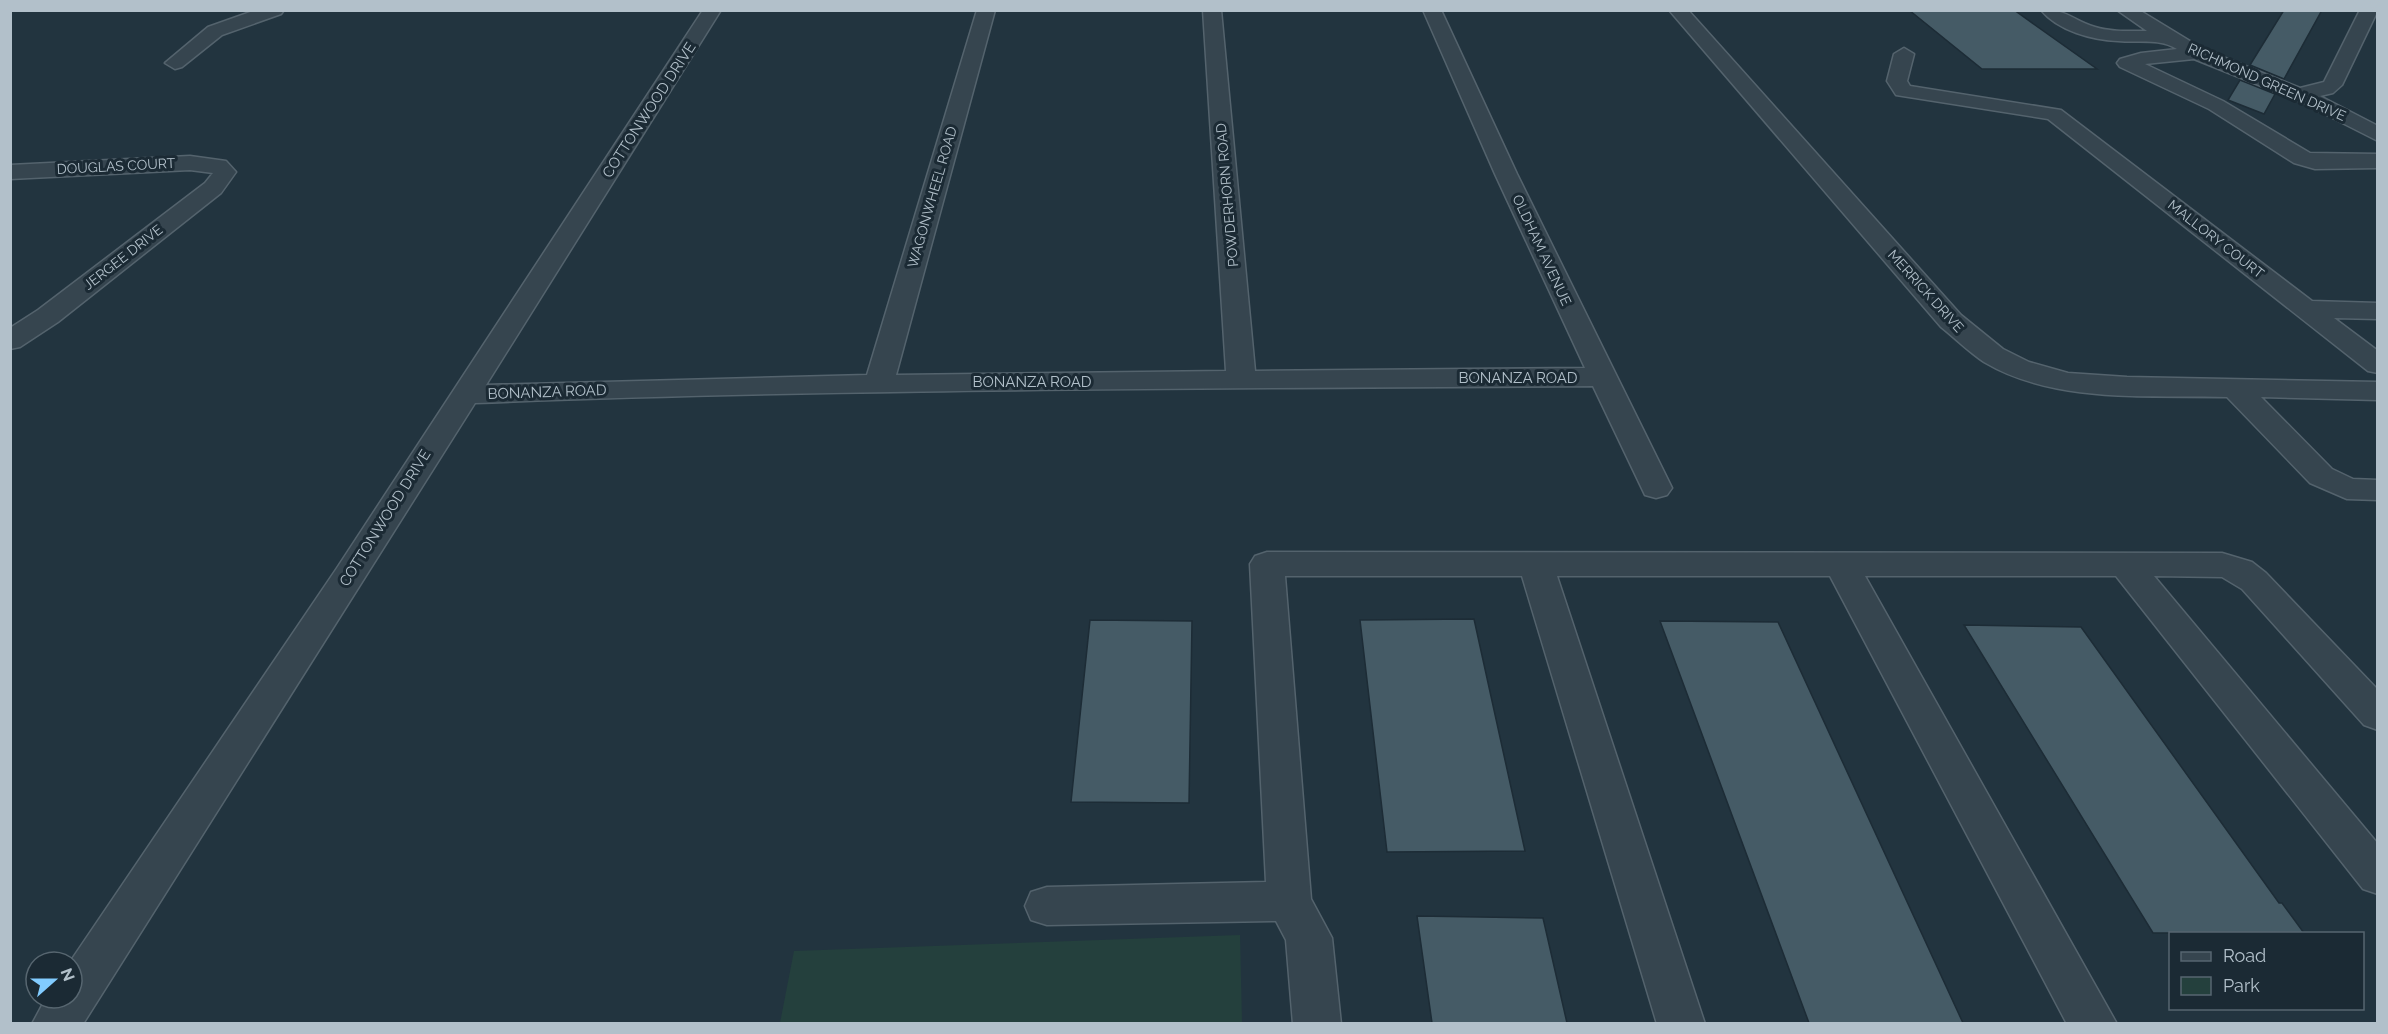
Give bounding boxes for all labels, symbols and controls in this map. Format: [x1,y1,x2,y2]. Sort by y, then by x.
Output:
street label: COTTONWOOD DRIVE [598,39,700,181]
street label: RICHMOND GREEN DRIVE [2186,40,2348,124]
street label: POWDERHORN ROAD [1213,122,1241,268]
street label: WAGONWHEEL ROAD [904,124,960,270]
street label: DOUGLAS COURT [56,155,176,177]
street label: OLDHAM AVENUE [1509,192,1575,308]
street label: MALLORY COURT [2165,197,2267,282]
street label: JERGEE DRIVE [80,221,166,293]
street label: MERRICK DRIVE [1885,247,1967,335]
street label: BONANZA ROAD [1458,369,1578,387]
street label: BONANZA ROAD [972,373,1092,391]
street label: BONANZA ROAD [487,381,607,403]
street label: COTTONWOOD DRIVE [336,446,434,590]
legend [2169,932,2364,1010]
text: Road [2223,945,2266,966]
north arrow [24,950,84,1010]
text: N [56,966,79,984]
text: Park [2223,975,2260,996]

